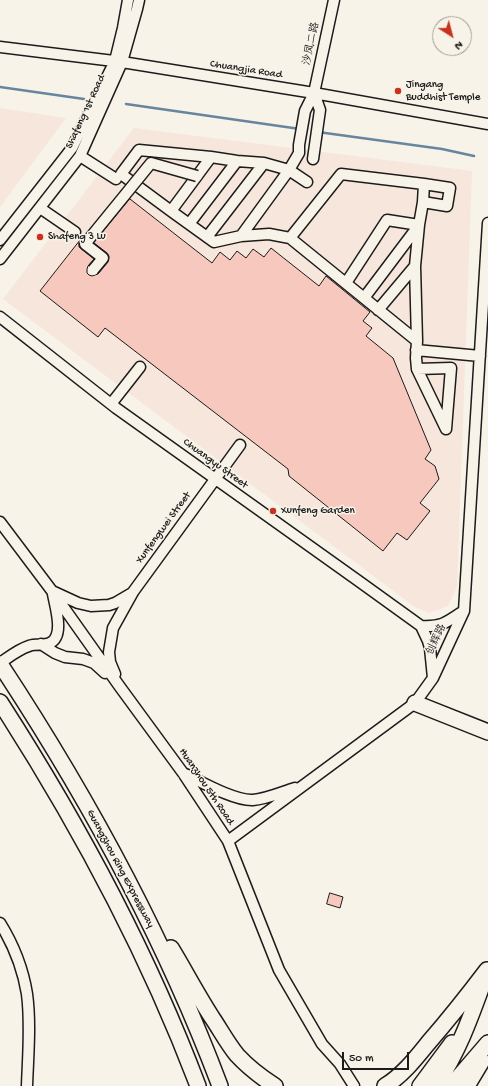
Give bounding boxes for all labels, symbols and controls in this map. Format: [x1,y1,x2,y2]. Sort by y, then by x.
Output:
north arrow [432,16,472,56]
street label: 沙凤二路 [301,21,323,67]
text: N [452,38,465,52]
street label: Chuangjia Road [209,58,283,82]
street label: Shafeng 1st Road [63,73,109,151]
place label: Jingang Buddhist Temple [406,78,480,104]
marker: Jingang Buddhist Temple [393,86,403,96]
place label: Shafeng 3 Lu [48,230,106,244]
marker: Shafeng 3 Lu [35,232,45,242]
street label: Chuangyu Street [180,436,250,492]
street label: Xunfengwei Street [134,490,194,566]
place label: Xunfeng Garden [281,504,355,518]
marker: Xunfeng Garden [268,506,278,516]
street label: 创辉路 [424,622,450,658]
street label: Huanzhou 5th Road [175,746,237,828]
street label: Guangzhou Ring Expressway [83,808,157,930]
scale bar [344,1044,411,1070]
text: 50 m [349,1052,374,1066]

